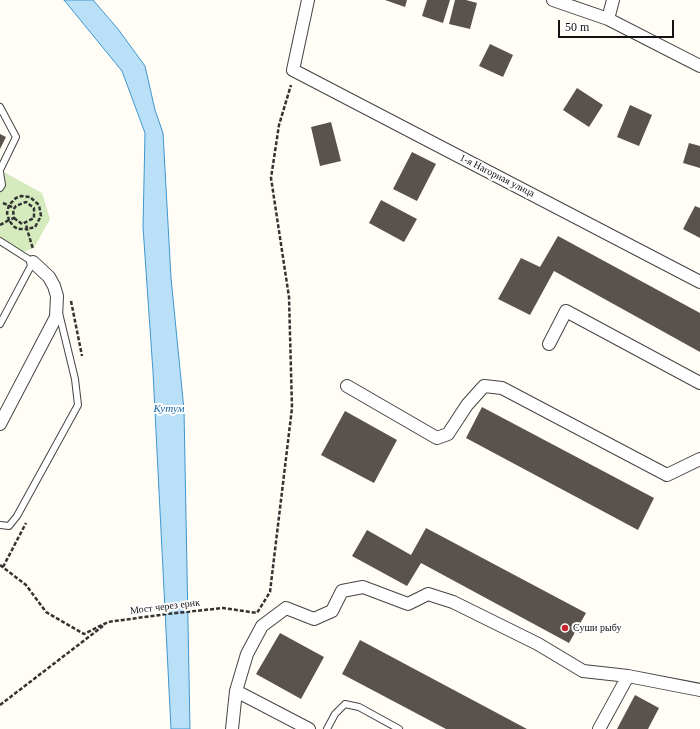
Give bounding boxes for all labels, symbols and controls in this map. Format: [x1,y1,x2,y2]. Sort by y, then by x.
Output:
scale bar [560,12,676,38]
text: 50 m [565,20,589,34]
street label: 1-я Нагорная улица [458,152,536,200]
water label: Кутум [153,402,185,416]
street label: Мост через ерик [129,597,201,617]
place label: Суши рыбу [573,622,621,634]
marker: Суши рыбу [560,623,570,633]

